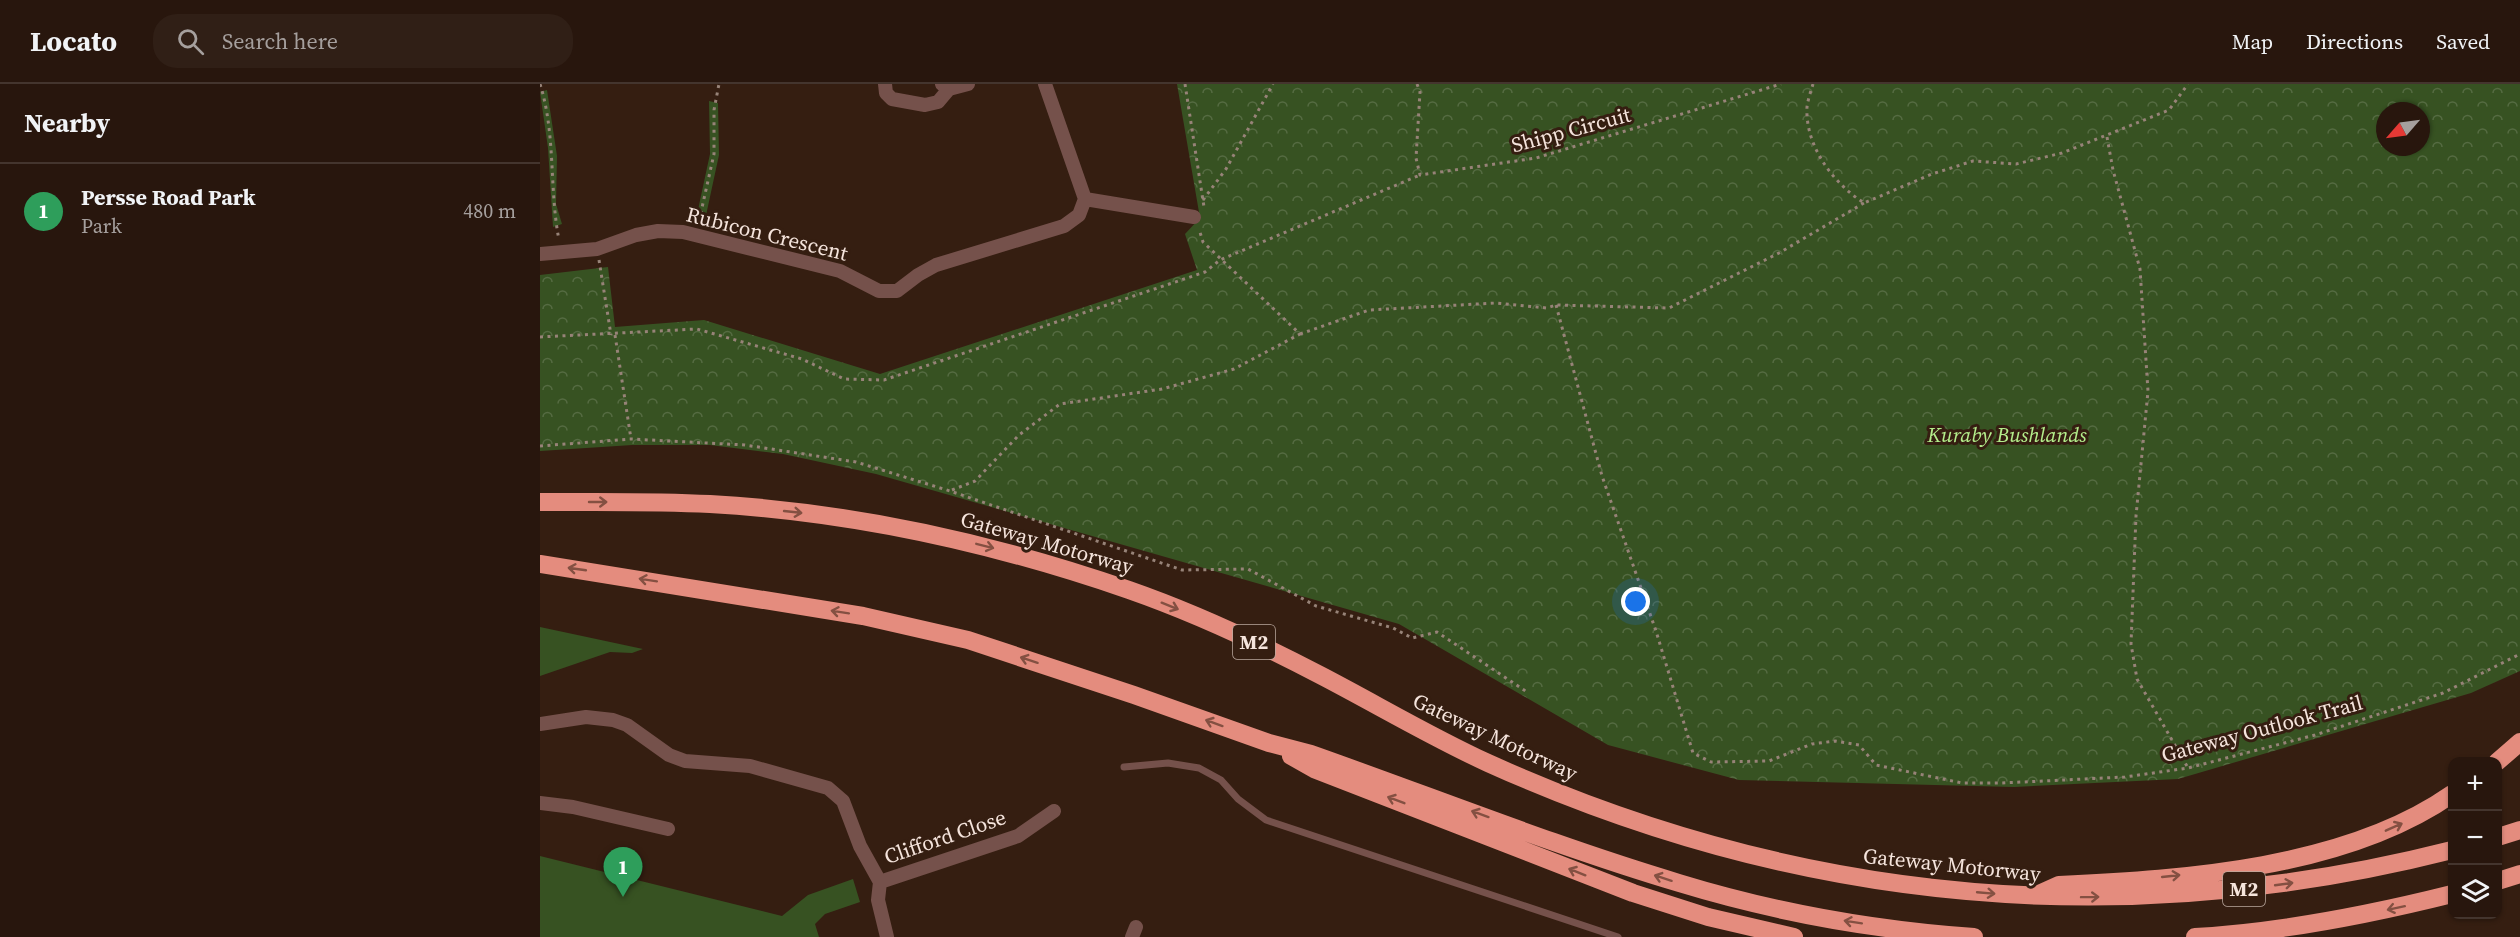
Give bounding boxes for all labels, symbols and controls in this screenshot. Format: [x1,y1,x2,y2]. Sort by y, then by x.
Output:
search box [153,14,573,68]
text: Locato [30,22,117,60]
icon: search [174,25,207,58]
text: Search here [222,26,338,56]
text: Map [2232,27,2273,56]
text: Directions [2306,27,2403,56]
text: Saved [2436,27,2490,56]
street label: Shipp Circuit [1508,100,1634,159]
north arrow [2376,102,2430,156]
text: Nearby [24,105,110,141]
text: Persse Road Park [81,182,256,212]
text: 1 [38,197,49,225]
text: 480 m [463,197,516,225]
street label: Rubicon Crescent [683,199,851,268]
text: Park [81,212,122,240]
park label: Kuraby Bushlands [1926,420,2087,449]
one-way arrow [588,496,608,508]
street label: Gateway Motorway [957,504,1137,581]
one-way arrow [783,507,803,518]
one-way arrow [975,541,994,553]
one-way arrow [568,564,587,575]
one-way arrow [639,574,658,585]
your location [1621,587,1650,616]
one-way arrow [1160,601,1179,612]
one-way arrow [831,606,851,617]
road number: M2 [1233,625,1275,659]
one-way arrow [1020,654,1039,665]
street label: Gateway Motorway [1408,686,1582,787]
street label: Gateway Outlook Trail [2158,688,2366,769]
one-way arrow [1205,716,1224,727]
map controls [2448,757,2502,919]
button: + [2448,757,2502,811]
one-way arrow [1387,793,1406,804]
street label: Clifford Close [880,802,1010,871]
one-way arrow [1471,807,1489,818]
button: − [2448,811,2502,865]
one-way arrow [2385,821,2403,832]
street label: Gateway Motorway [1862,841,2043,888]
pin: 1 [604,848,643,897]
button: layers [2448,865,2502,919]
one-way arrow [1568,866,1587,877]
one-way arrow [2161,870,2181,881]
one-way arrow [1654,872,1673,883]
road number: M2 [2223,872,2265,906]
one-way arrow [2274,878,2294,889]
one-way arrow [1976,888,1996,899]
one-way arrow [2080,892,2100,903]
one-way arrow [2386,903,2406,914]
one-way arrow [1844,917,1864,928]

